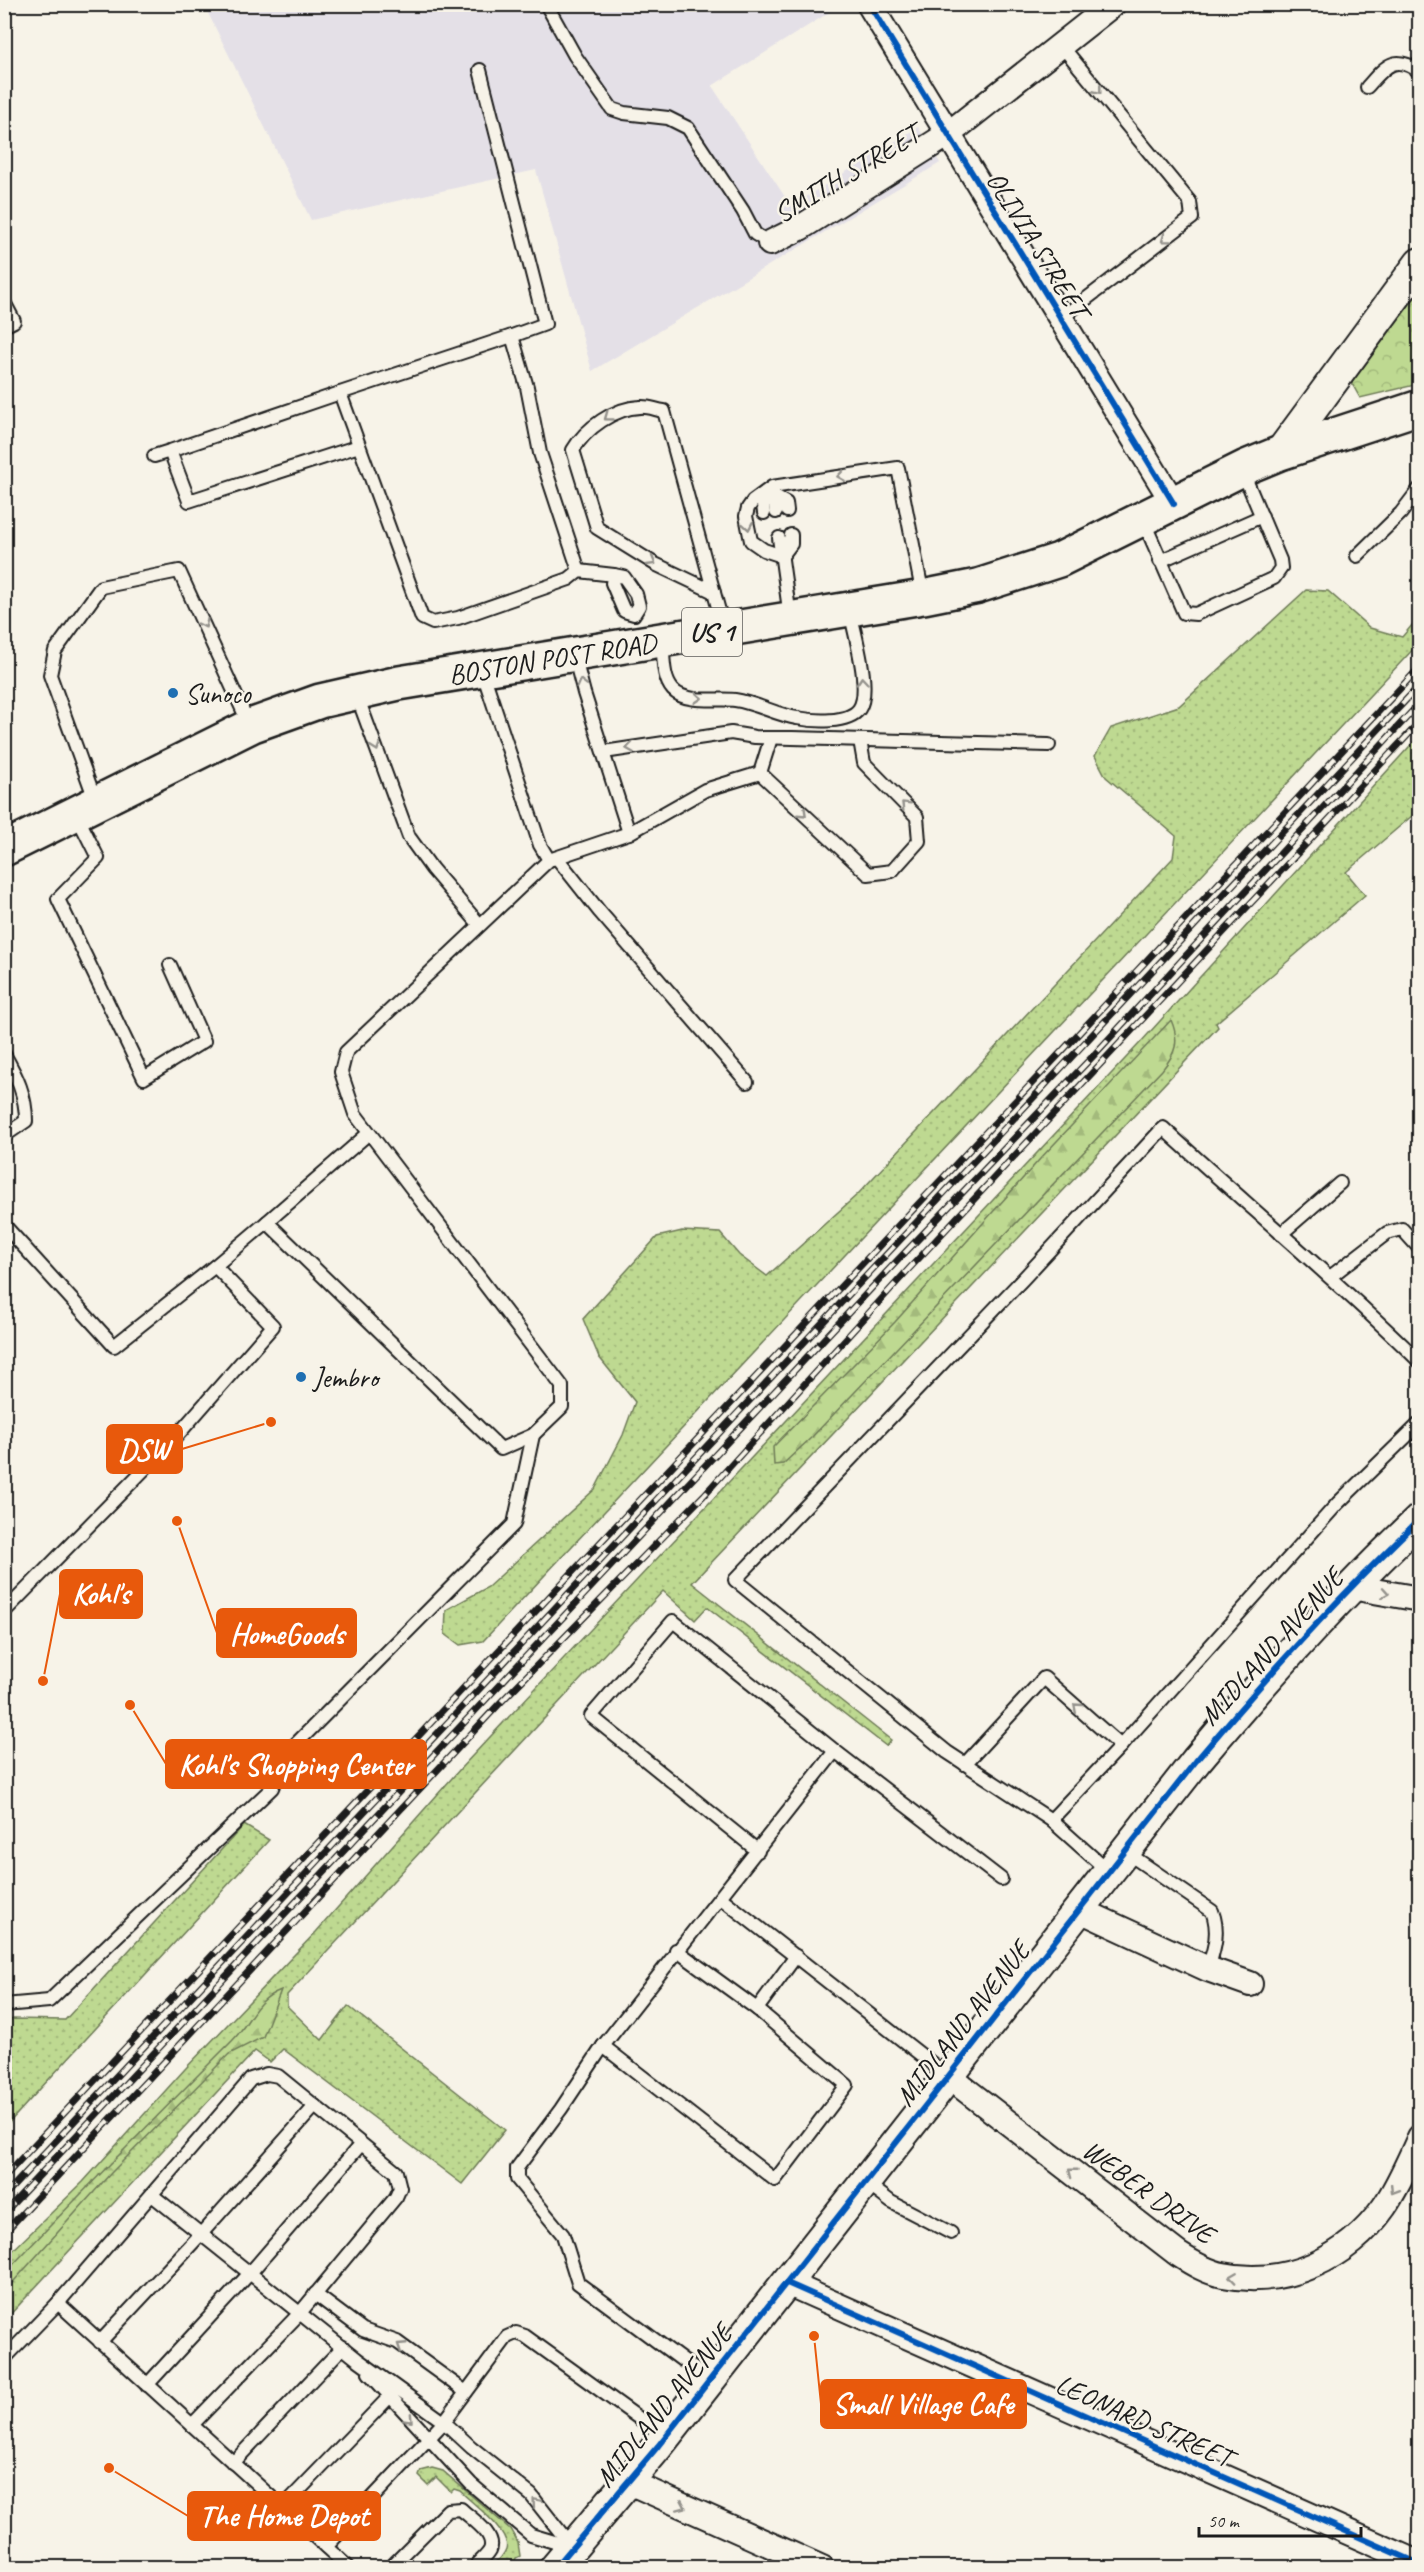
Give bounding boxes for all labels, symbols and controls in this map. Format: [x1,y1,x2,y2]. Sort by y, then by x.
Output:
one-way arrow [1091,84,1102,95]
street label: SMITH STREET [767,113,931,230]
street label: OLIVIA STREET [979,165,1100,330]
one-way arrow [1160,232,1171,243]
one-way arrow [604,410,615,421]
one-way arrow [836,470,845,482]
one-way arrow [741,520,754,530]
one-way arrow [646,555,656,566]
road number: US 1 [682,608,742,656]
one-way arrow [196,617,208,628]
street label: BOSTON POST ROAD [446,624,661,692]
place label: Sunoco [185,676,253,711]
one-way arrow [856,677,869,686]
one-way arrow [576,679,589,689]
marker: Sunoco [166,686,180,700]
one-way arrow [694,691,703,704]
one-way arrow [369,741,381,752]
one-way arrow [625,741,634,753]
one-way arrow [901,801,912,812]
one-way arrow [796,805,807,816]
place label: Jembro [311,1360,381,1395]
marker: Jembro [294,1370,308,1384]
callout: DSW [107,1425,182,1473]
text: DSW [118,1431,174,1469]
street label: MIDLAND AVENUE [1192,1558,1353,1732]
callout: Kohl's [60,1570,142,1618]
text: Kohl's [72,1575,134,1613]
one-way arrow [1381,1586,1390,1598]
callout: HomeGoods [217,1609,356,1657]
text: HomeGoods [230,1615,348,1653]
one-way arrow [1073,1703,1084,1714]
callout: Kohl's Shopping Center [166,1740,426,1788]
text: Kohl's Shopping Center [179,1746,416,1784]
street label: MIDLAND AVENUE [887,1931,1040,2113]
street label: WEBER DRIVE [1076,2132,1224,2253]
one-way arrow [1067,2168,1078,2179]
one-way arrow [1391,2183,1402,2194]
one-way arrow [1229,2271,1238,2283]
street label: MIDLAND AVENUE [587,2314,742,2494]
one-way arrow [397,2342,408,2353]
street label: LEONARD STREET [1050,2366,1244,2478]
callout: Small Village Cafe [821,2380,1026,2428]
text: Small Village Cafe [833,2385,1015,2423]
one-way arrow [402,2412,413,2422]
callout: The Home Depot [188,2492,380,2540]
text: The Home Depot [199,2497,372,2535]
one-way arrow [532,2498,543,2509]
one-way arrow [676,2498,687,2510]
scale bar [1199,2500,1361,2538]
text: 50 m [1208,2510,1241,2532]

